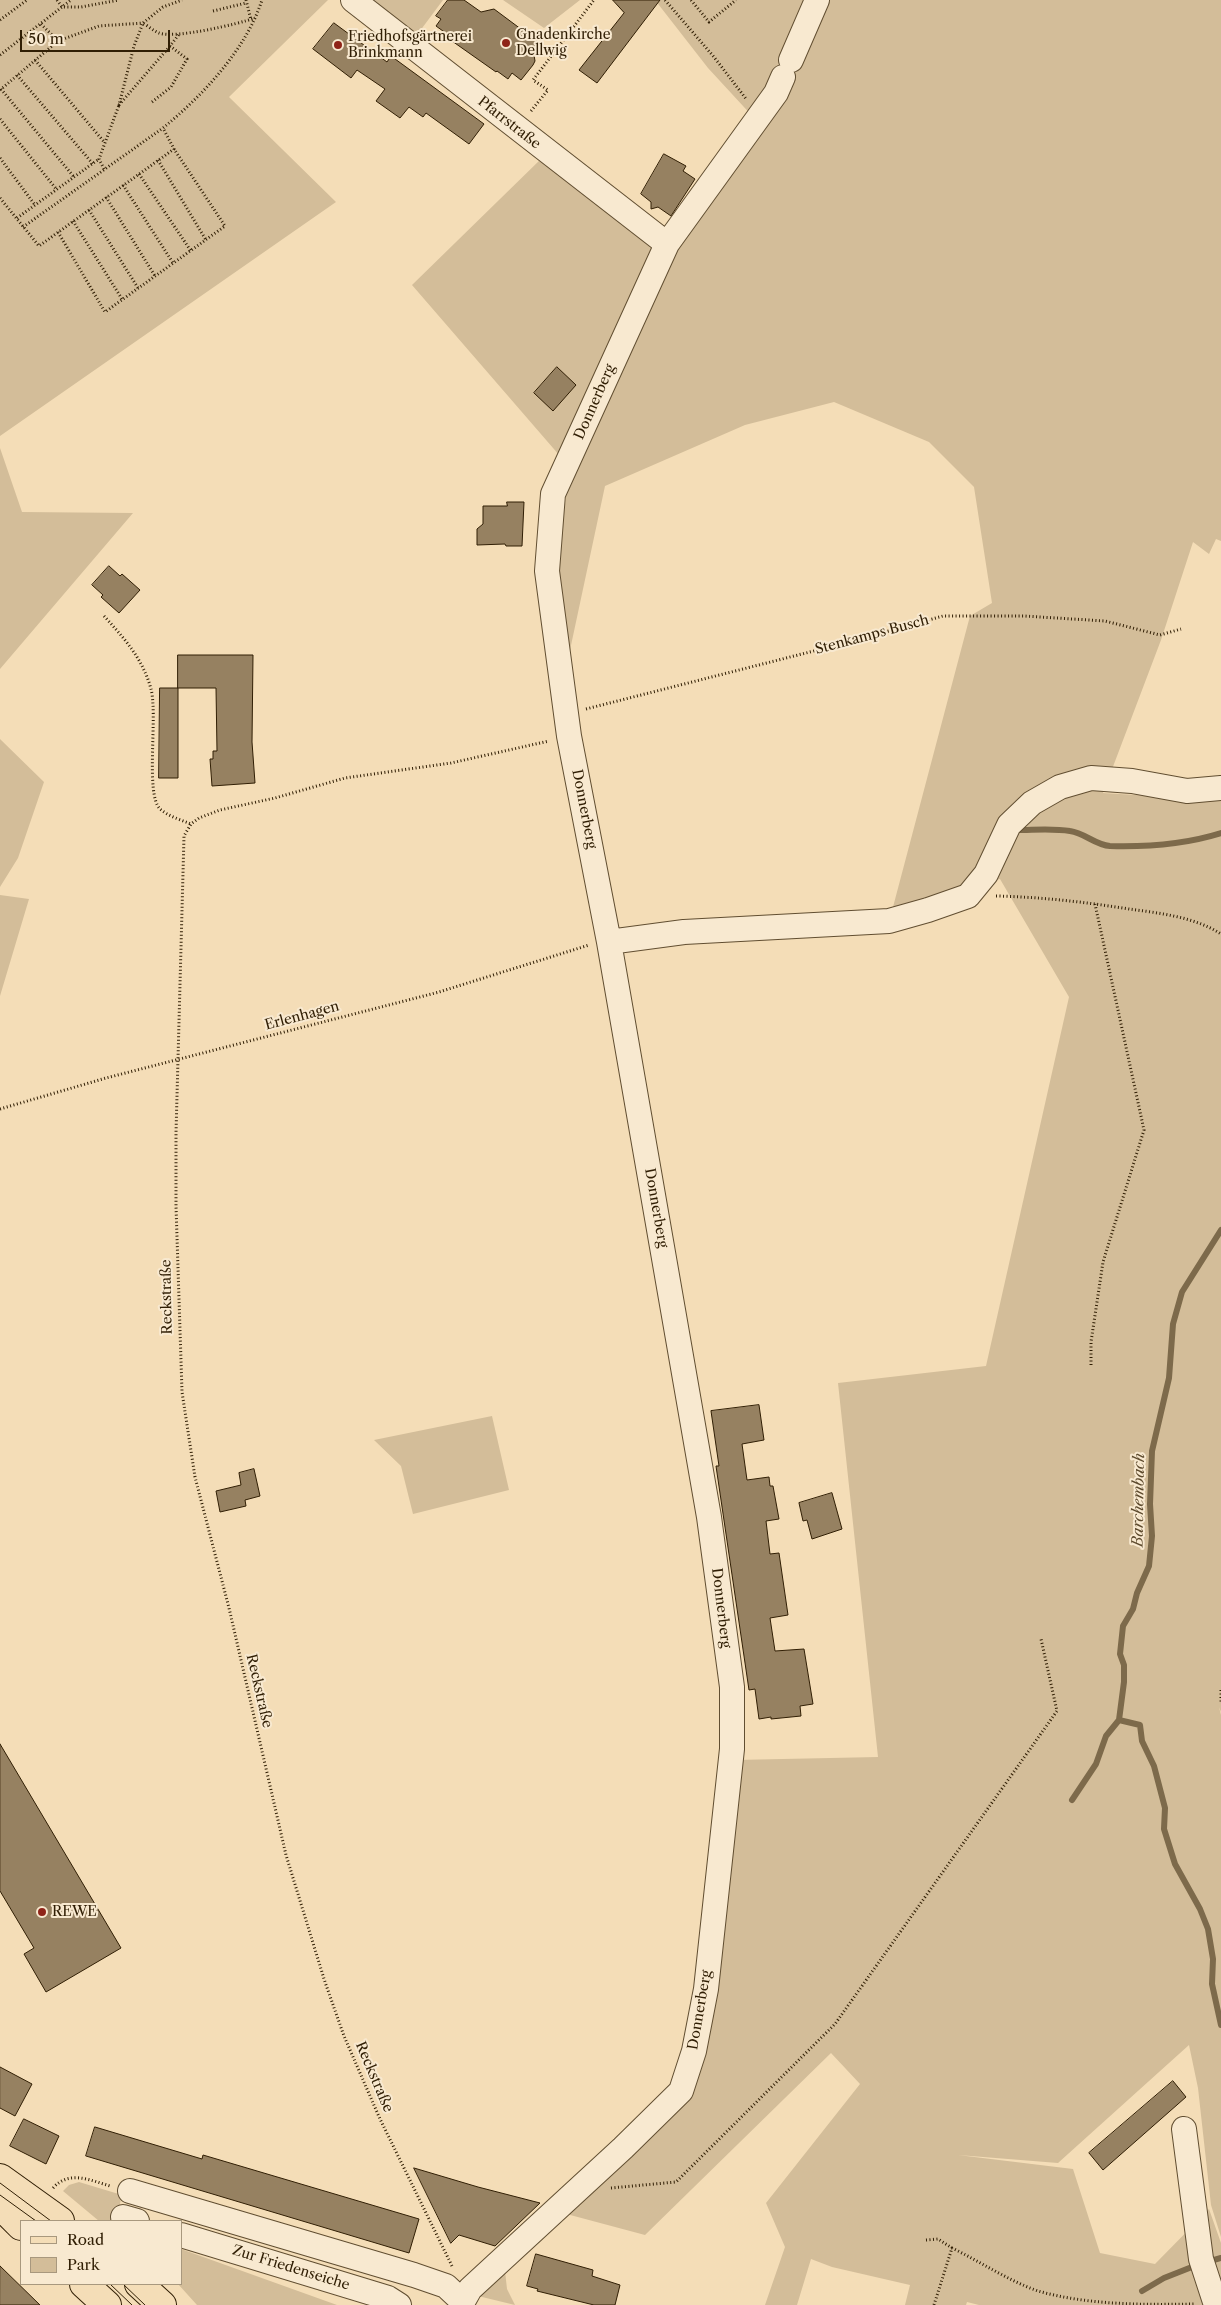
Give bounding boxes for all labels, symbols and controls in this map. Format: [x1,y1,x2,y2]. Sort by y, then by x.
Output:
scale bar [22,20,172,52]
place label: Gnadenkirche Dellwig [516,27,611,59]
text: 50 m [28,29,64,48]
place label: Friedhofsgärtnerei Brinkmann [348,29,472,62]
marker: Gnadenkirche Dellwig [500,37,512,49]
marker: Friedhofsgärtnerei Brinkmann [332,39,344,51]
street label: Pfarrstraße [474,93,544,153]
street label: Donnerberg [571,362,619,442]
street label: Stenkamps Busch [813,612,931,658]
street label: Donnerberg [568,768,600,850]
street label: Erlenhagen [263,998,341,1034]
street label: Donnerberg [641,1167,671,1249]
street label: Reckstraße [158,1259,176,1335]
water label: Barchembach [1129,1453,1149,1547]
street label: Donnerberg [708,1567,734,1649]
street label: Reckstraße [242,1652,276,1730]
place label: REWE [52,1904,97,1920]
marker: REWE [36,1906,48,1918]
street label: Donnerberg [685,1969,715,2051]
street label: Reckstraße [352,2039,396,2115]
legend [20,2220,182,2285]
text: Road [67,2230,104,2249]
street label: Zur Friedenseiche [230,2242,352,2294]
text: Park [67,2255,100,2274]

